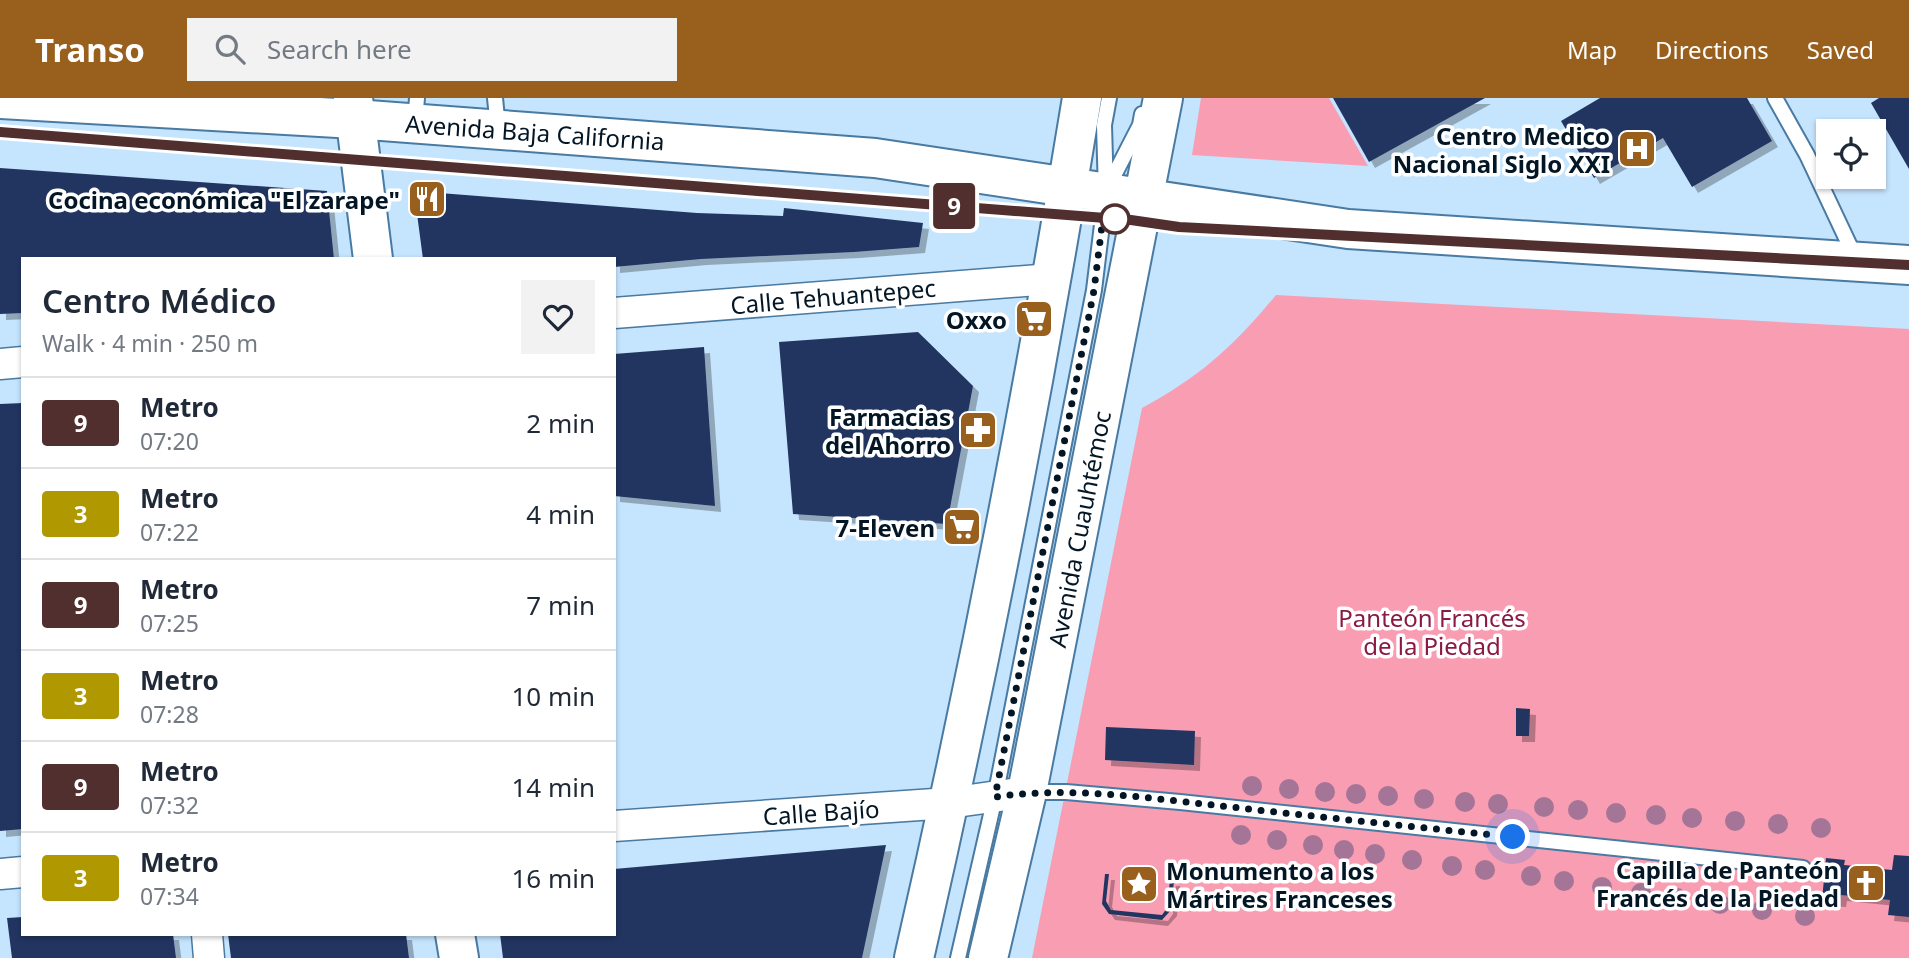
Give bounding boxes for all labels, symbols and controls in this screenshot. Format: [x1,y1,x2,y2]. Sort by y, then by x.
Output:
search box [187,18,677,81]
text: Transo [35,27,145,72]
icon: search [211,30,249,68]
text: Search here [267,31,412,67]
text: Map [1567,33,1617,66]
text: Directions [1655,33,1769,66]
text: Saved [1807,33,1874,66]
street label: Avenida Baja California [404,106,666,158]
place label: Centro Medico Nacional Siglo XXI [1393,119,1610,180]
map controls [1816,119,1886,189]
button: locate [1816,119,1886,189]
hospital icon: Centro Medico Nacional Siglo XXI [1616,128,1658,170]
restaurant icon: Cocina económica "El zarape" [406,178,448,220]
place label: Cocina económica "El zarape" [48,183,400,216]
line badge: 9 [931,183,977,229]
text: 9 [947,189,961,222]
unlabelled marker [1100,204,1130,234]
street label: Calle Tehuantepec [729,271,937,321]
text: Centro Médico [42,278,276,323]
button: heart [521,280,595,354]
supermarket icon: Oxxo [1013,298,1055,340]
place label: Oxxo [946,303,1007,336]
text: Walk · 4 min · 250 m [42,327,258,359]
text: Metro [140,389,219,425]
place label: Farmacias del Ahorro [825,400,951,461]
text: 2 min [526,405,595,441]
text: 9 [74,406,87,439]
street label: Avenida Cuauhtémoc [1040,408,1118,650]
pharmacy icon: Farmacias del Ahorro [957,409,999,451]
text: 07:20 [140,425,199,457]
text: Metro [140,480,219,516]
text: 4 min [526,496,595,532]
text: 3 [74,497,87,530]
supermarket icon: 7-Eleven [941,506,983,548]
place label: 7-Eleven [836,511,935,544]
text: 07:22 [140,516,199,548]
text: Metro [140,571,219,607]
text: 7 min [526,587,595,623]
text: 9 [74,588,87,621]
park label: Panteón Francés de la Piedad [1338,601,1526,662]
text: 07:25 [140,607,199,639]
text: Metro [140,662,219,698]
text: 10 min [511,678,595,714]
text: 3 [74,679,87,712]
text: 07:28 [140,698,199,730]
text: Metro [140,753,219,789]
text: 14 min [511,769,595,805]
text: 9 [74,770,87,803]
text: 07:32 [140,789,199,821]
street label: Calle Bajío [762,791,880,833]
your location [1495,819,1530,854]
text: Metro [140,844,219,880]
place label: Capilla de Panteón Francés de la Piedad [1596,853,1839,914]
place label: Monumento a los Mártires Franceses [1166,854,1393,915]
text: 16 min [511,860,595,896]
text: 3 [74,861,87,894]
church icon: Capilla de Panteón Francés de la Piedad [1845,862,1887,904]
place icon: Monumento a los Mártires Franceses [1118,863,1160,905]
text: 07:34 [140,880,199,912]

